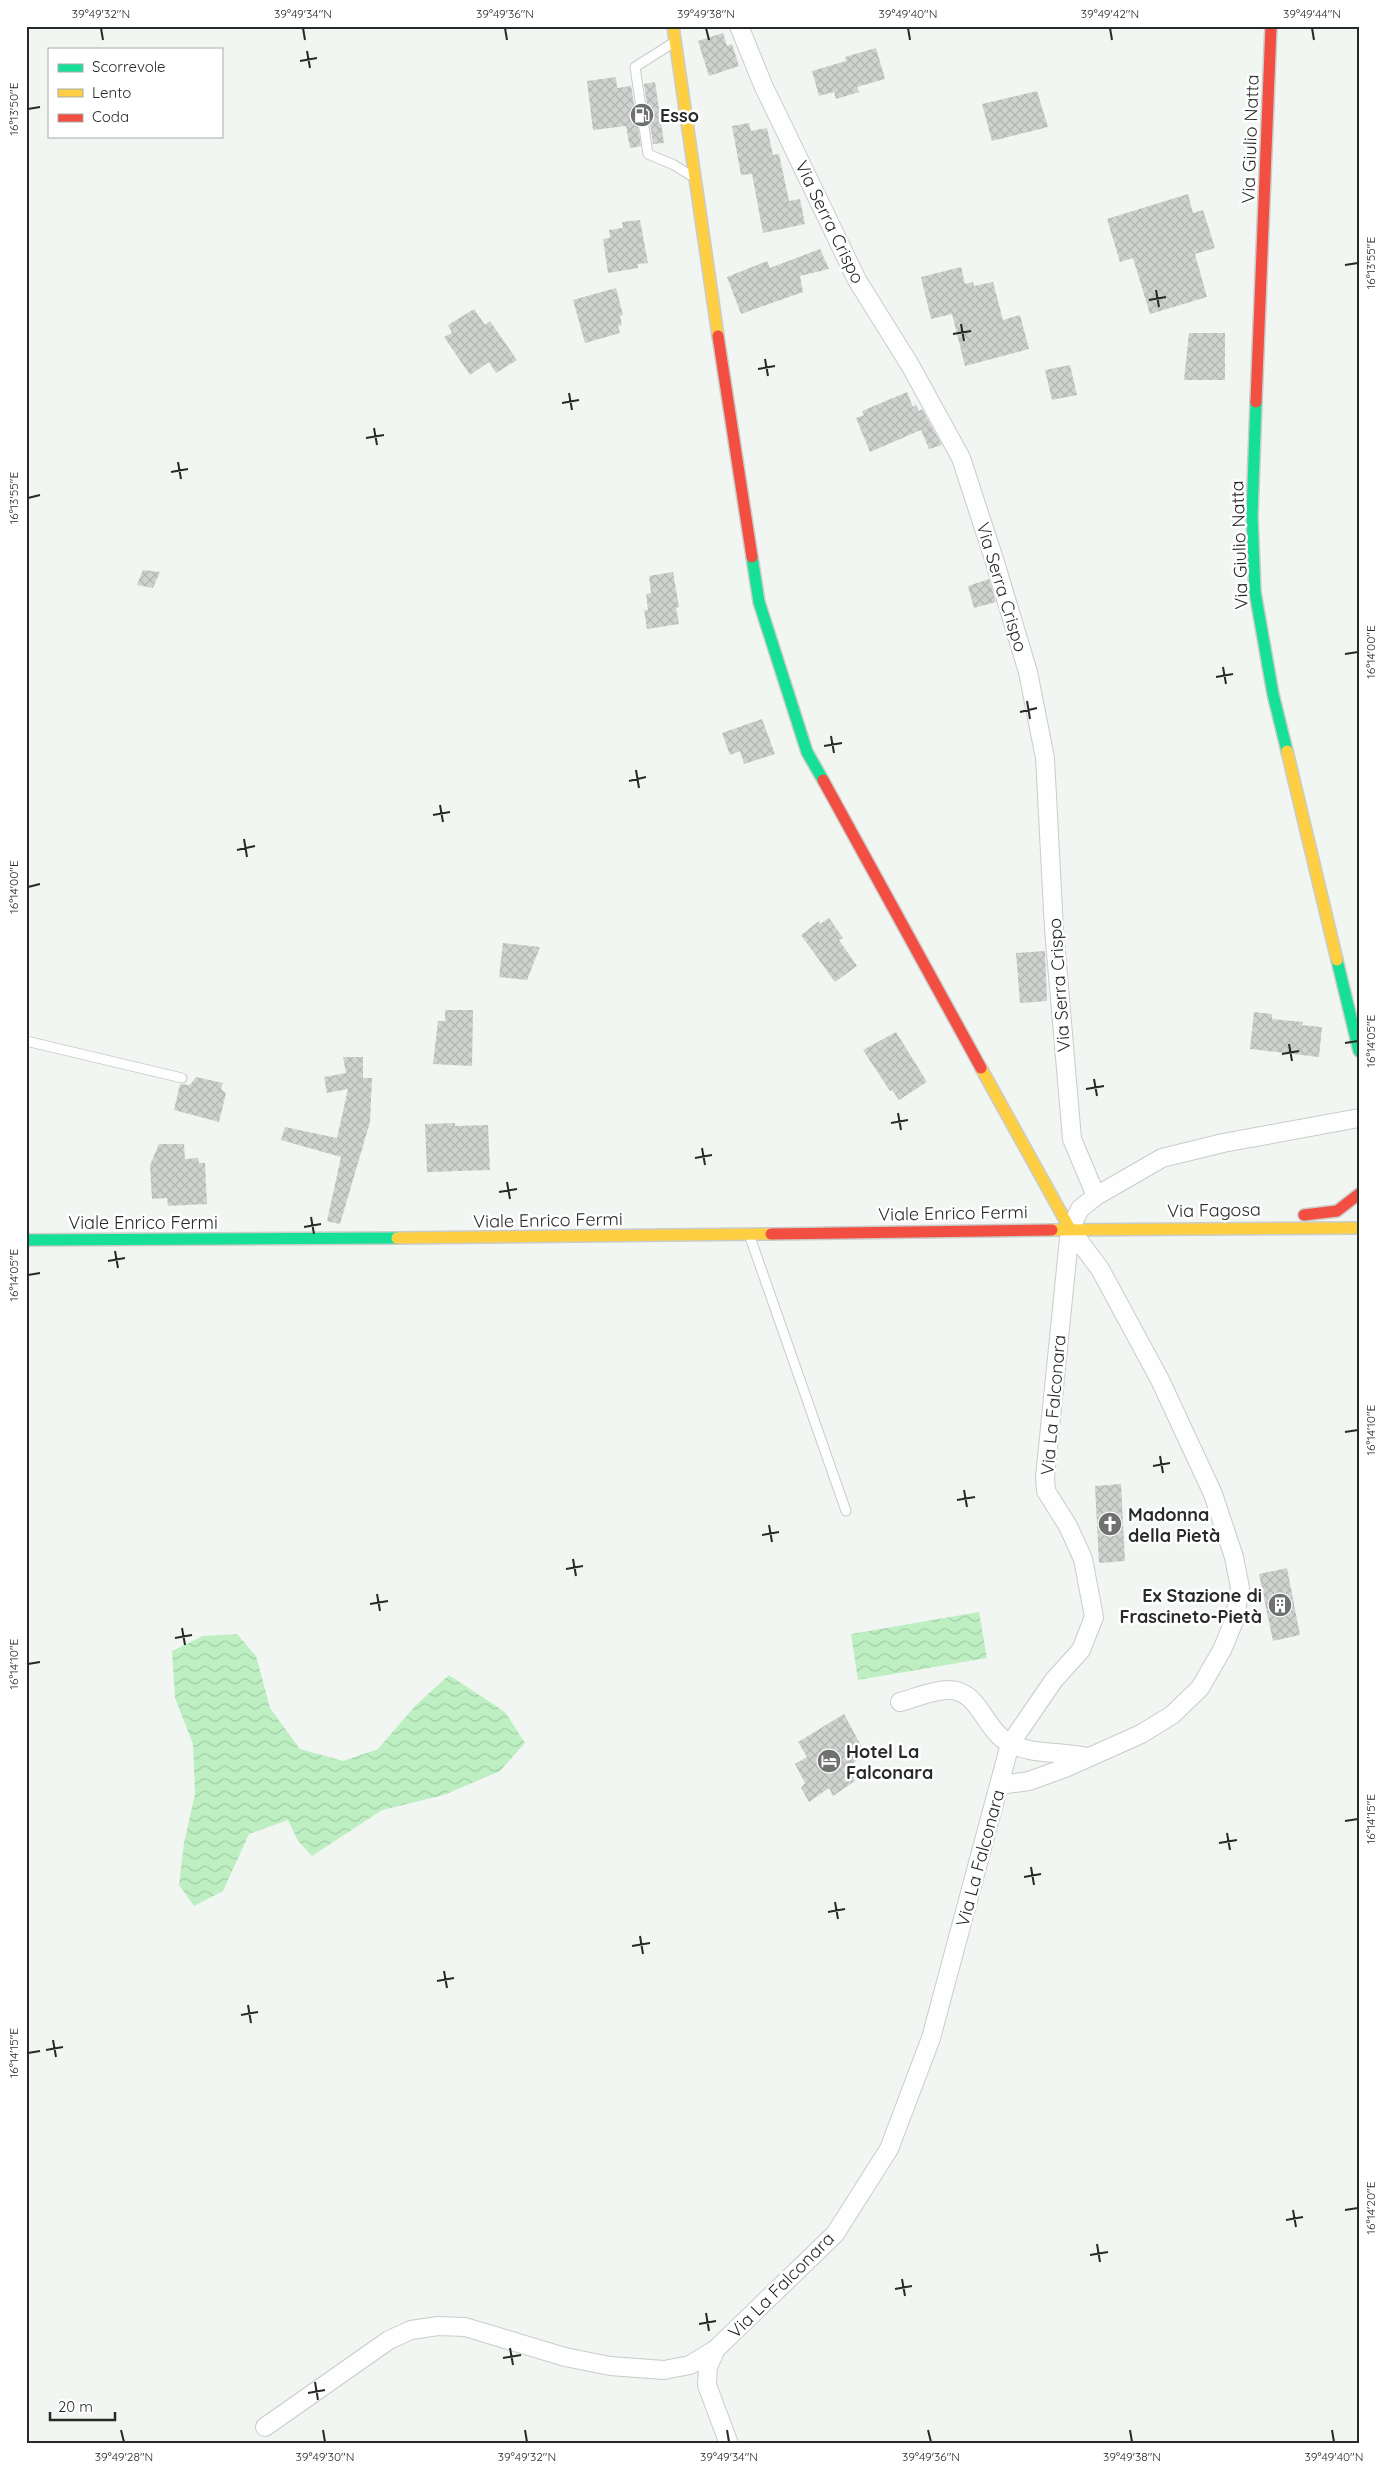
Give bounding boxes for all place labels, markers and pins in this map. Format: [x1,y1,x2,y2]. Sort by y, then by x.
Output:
fuel station icon: Esso [629,102,655,128]
place label: Esso [660,104,699,127]
place label: Madonna della Pietà [1128,1503,1220,1547]
church icon: Madonna della Pietà [1097,1511,1123,1537]
place label: Ex Stazione di Frascineto-Pietà [1119,1584,1262,1628]
building icon: Ex Stazione di Frascineto-Pietà [1267,1592,1293,1618]
place label: Hotel La Falconara [846,1740,933,1784]
hotel icon: Hotel La Falconara [816,1748,842,1774]

